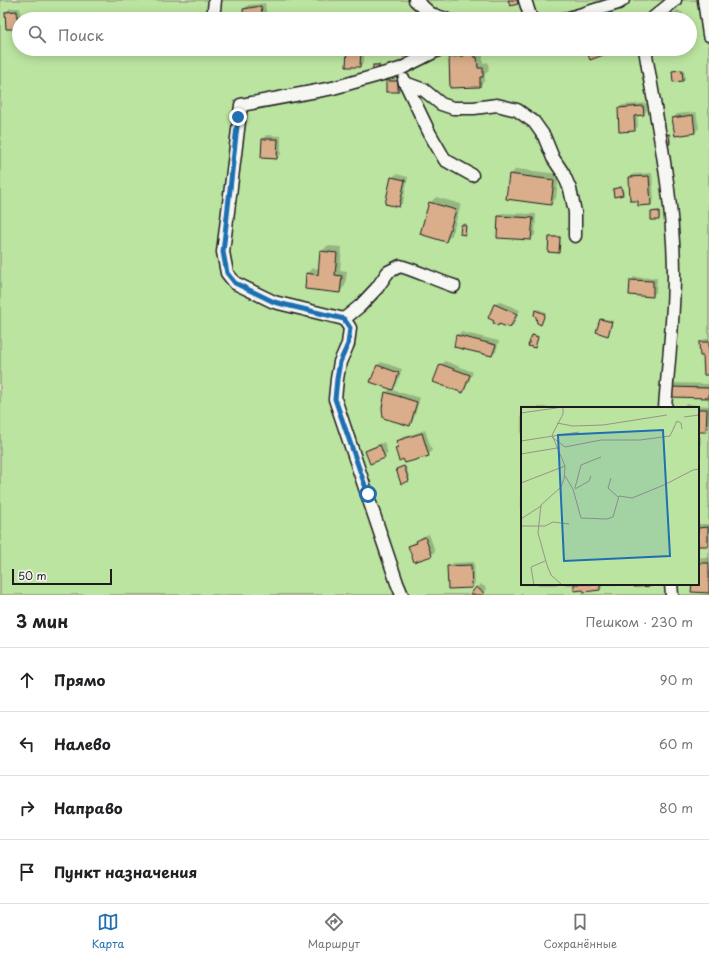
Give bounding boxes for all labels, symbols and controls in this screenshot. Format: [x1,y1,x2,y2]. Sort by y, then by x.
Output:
search box [12,12,697,56]
icon: search [26,23,48,45]
text: Поиск [58,23,104,46]
route end [229,108,247,126]
inset map [521,407,699,585]
route start [359,485,377,503]
scale bar [12,567,112,586]
text: 50 m [18,567,47,584]
text: 3 мин [16,608,68,634]
text: Пешком · 230 m [585,612,693,631]
text: Прямо [54,668,105,691]
icon: ahead [16,669,38,691]
text: 90 m [660,670,693,689]
text: Налево [54,732,111,755]
icon: left [16,733,38,755]
text: 60 m [659,734,693,753]
text: Направо [54,796,123,819]
icon: right [16,797,38,819]
text: 80 m [659,798,693,817]
text: Пункт назначения [54,860,197,883]
icon: arrive [16,861,38,883]
tab: Карта [92,911,124,952]
tab: Маршрут [308,911,360,952]
tab: Сохранённые [544,911,617,952]

